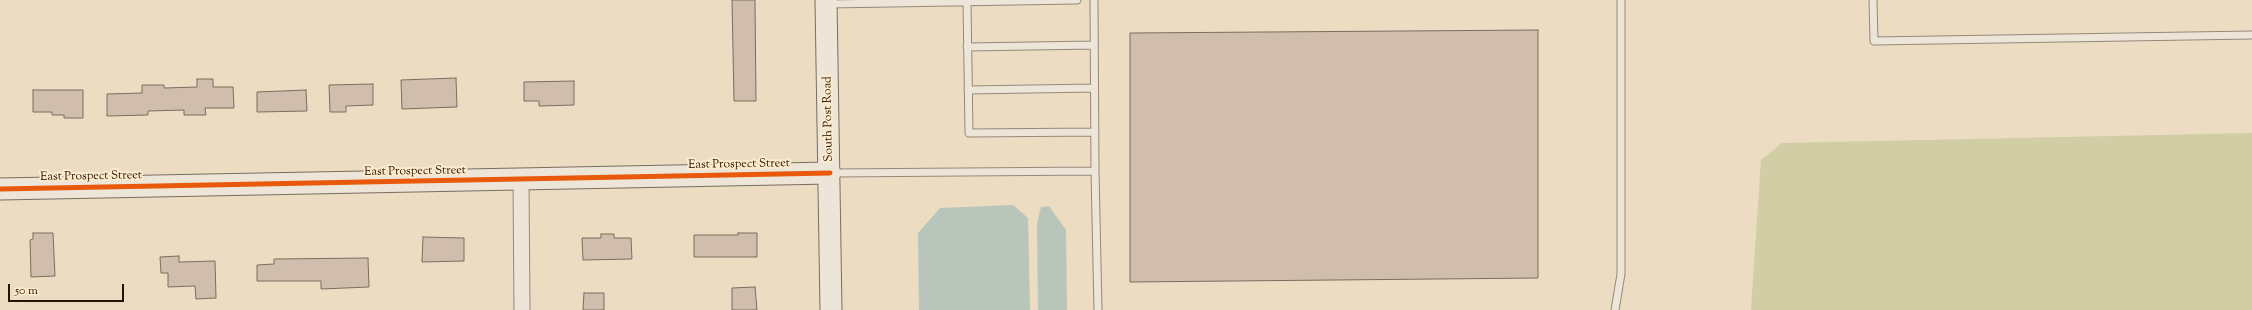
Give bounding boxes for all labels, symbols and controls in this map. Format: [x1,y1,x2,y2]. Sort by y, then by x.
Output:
street label: South Post Road [821,76,837,162]
street label: East Prospect Street [688,157,790,173]
street label: East Prospect Street [364,164,466,180]
street label: East Prospect Street [40,169,142,185]
scale bar [10,276,126,302]
text: 50 m [15,282,38,300]

